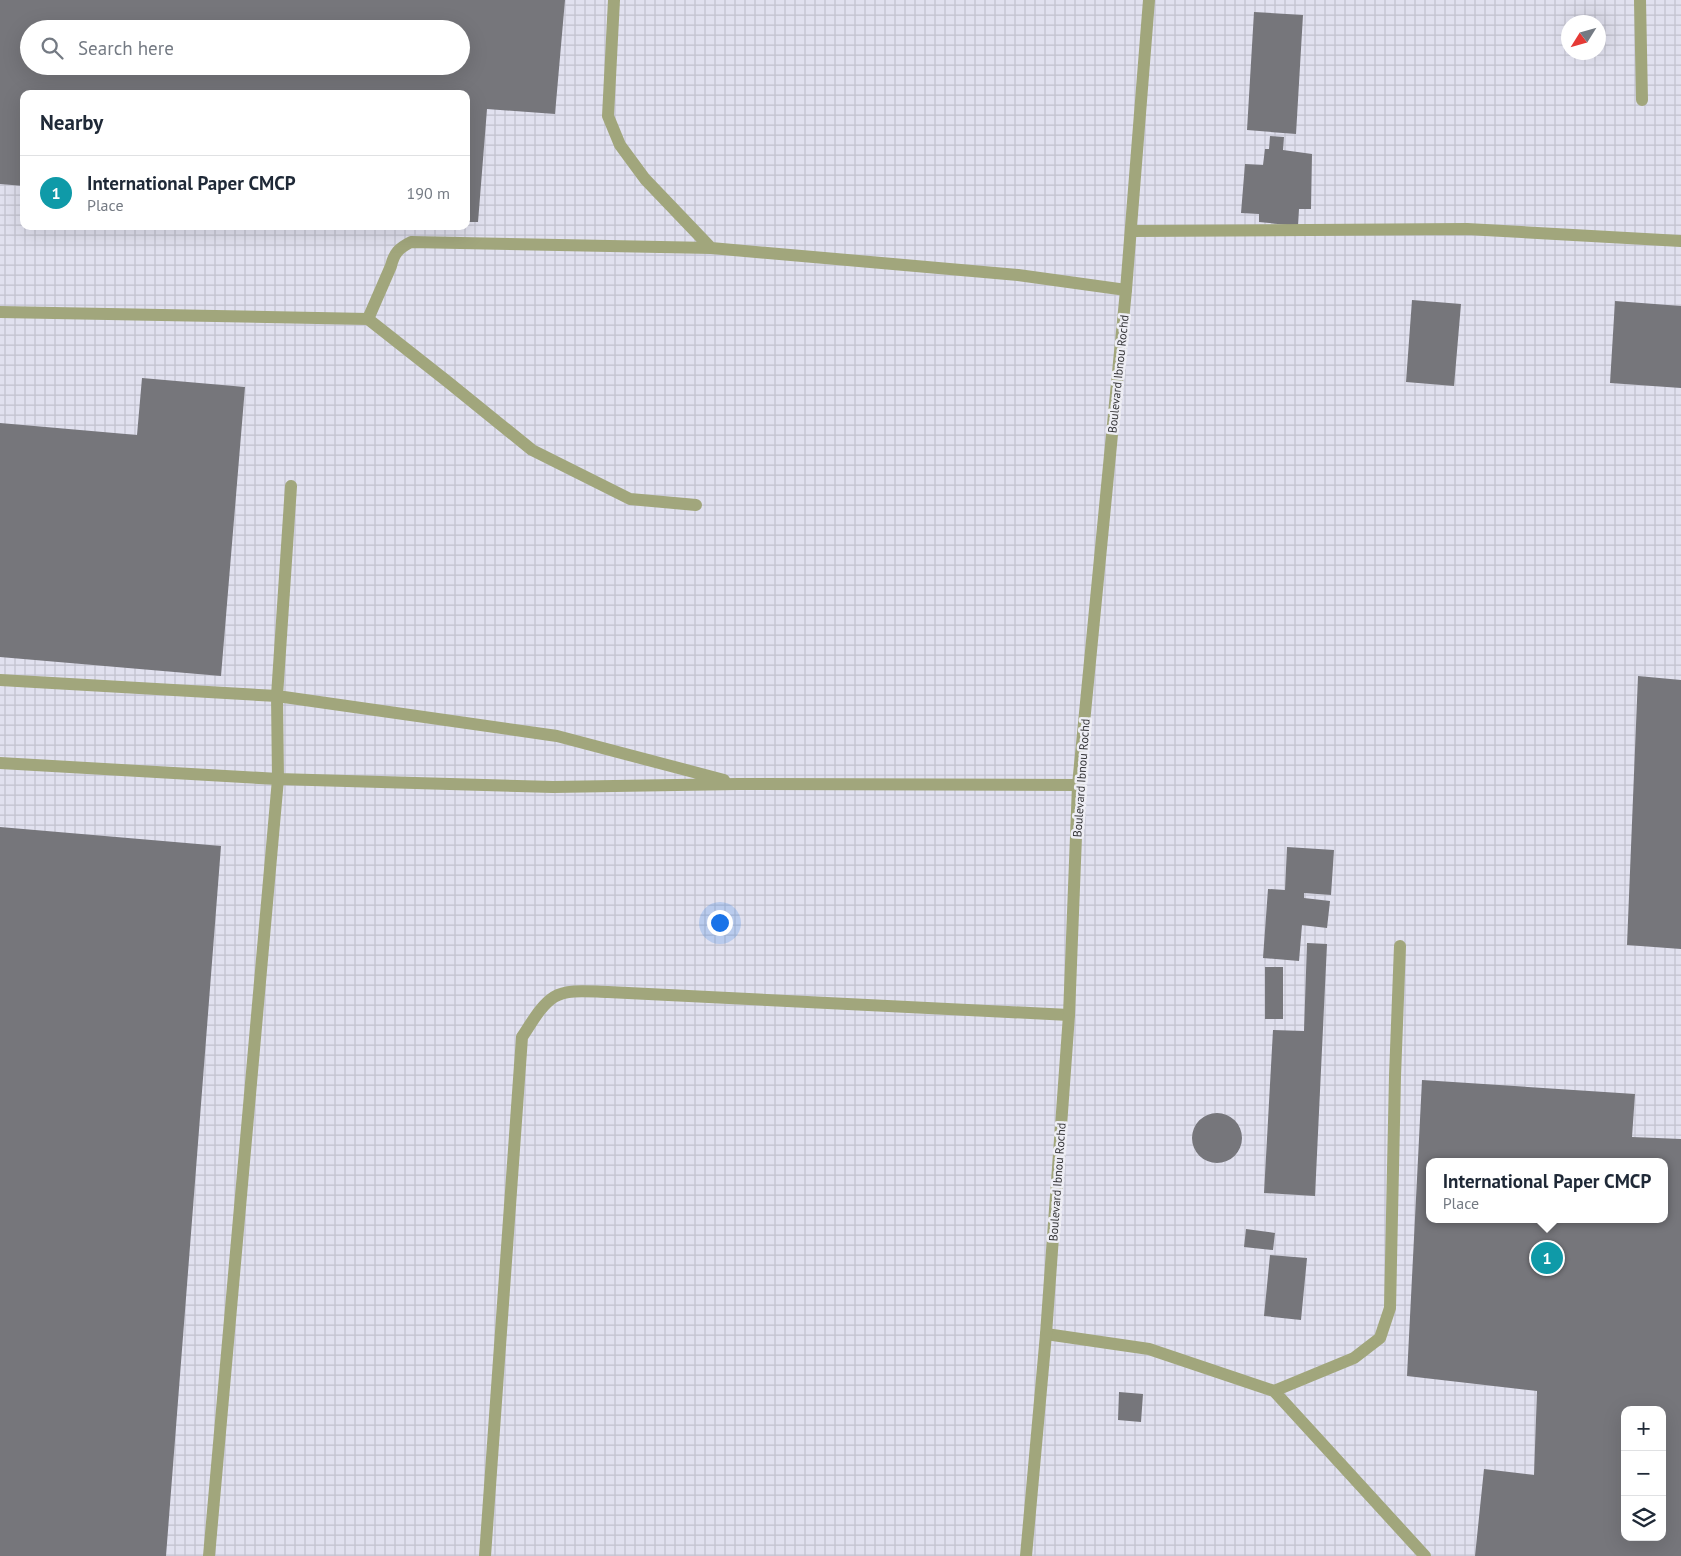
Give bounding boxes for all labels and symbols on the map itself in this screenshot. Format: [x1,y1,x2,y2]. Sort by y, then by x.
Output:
north arrow [1561,15,1606,60]
street label: Boulevard Ibnou Rochd [1104,314,1132,434]
street label: Boulevard Ibnou Rochd [1069,718,1093,838]
your location [707,910,733,936]
street label: Boulevard Ibnou Rochd [1045,1122,1069,1242]
pin: 1 [1531,1239,1563,1277]

